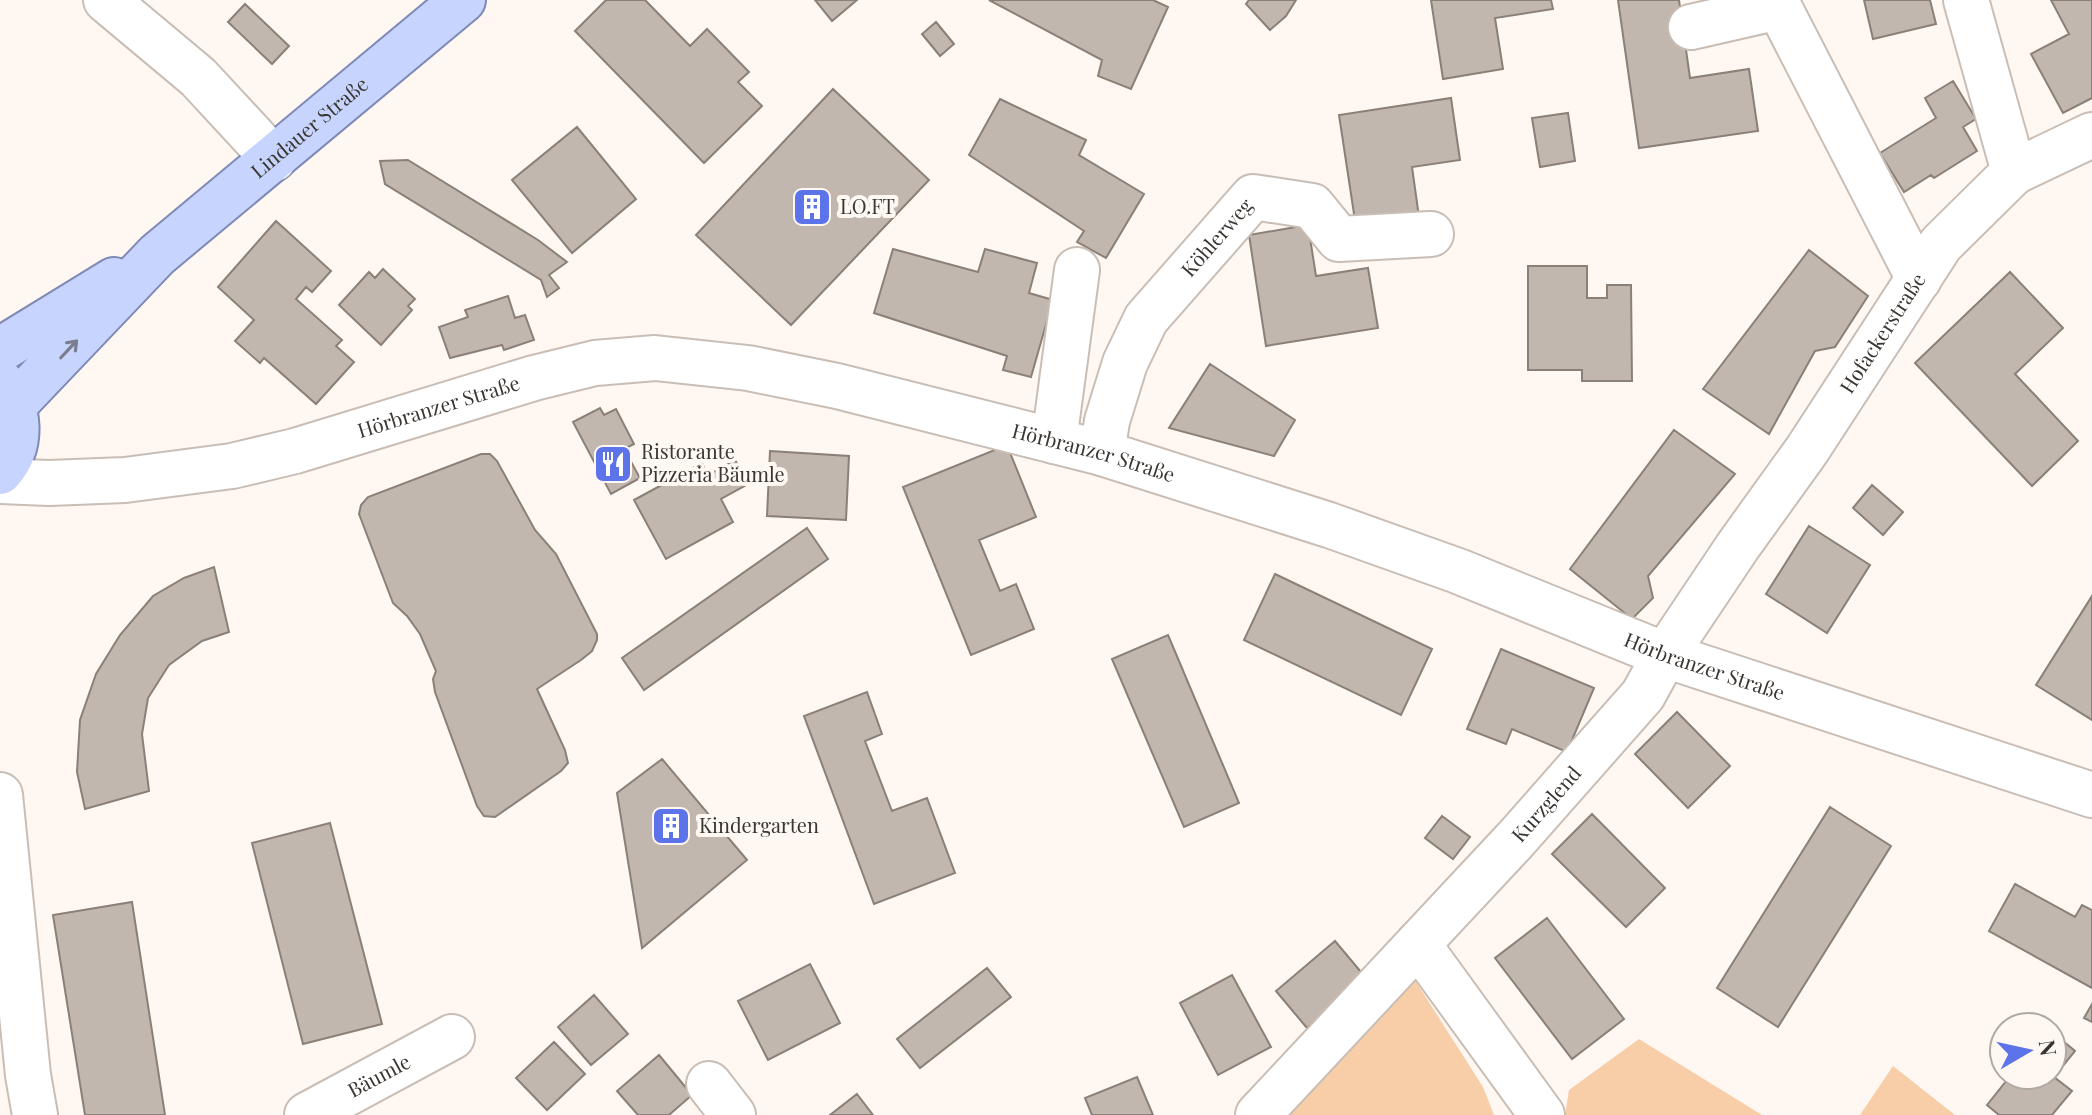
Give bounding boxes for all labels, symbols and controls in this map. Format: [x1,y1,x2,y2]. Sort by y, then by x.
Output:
street label: Lindauer Straße [244,70,373,183]
building icon: LO.FT [791,186,833,228]
street label: Köhlerweg [1174,191,1258,282]
place label: LO.FT [840,192,895,219]
street label: Hofackerstraße [1833,267,1931,398]
one-way arrow [59,339,78,359]
street label: Hörbranzer Straße [354,368,523,443]
street label: Hörbranzer Straße [1009,416,1179,487]
place label: Ristorante Pizzeria Bäumle [641,437,785,487]
restaurant icon: Ristorante Pizzeria Bäumle [592,443,634,485]
street label: Hörbranzer Straße [1621,625,1789,705]
street label: Kurzglend [1505,759,1587,847]
building icon: Kindergarten [650,805,692,847]
place label: Kindergarten [699,811,819,838]
north arrow [1988,1011,2068,1091]
text: N [2033,1038,2065,1058]
street label: Bäumle [342,1047,415,1103]

